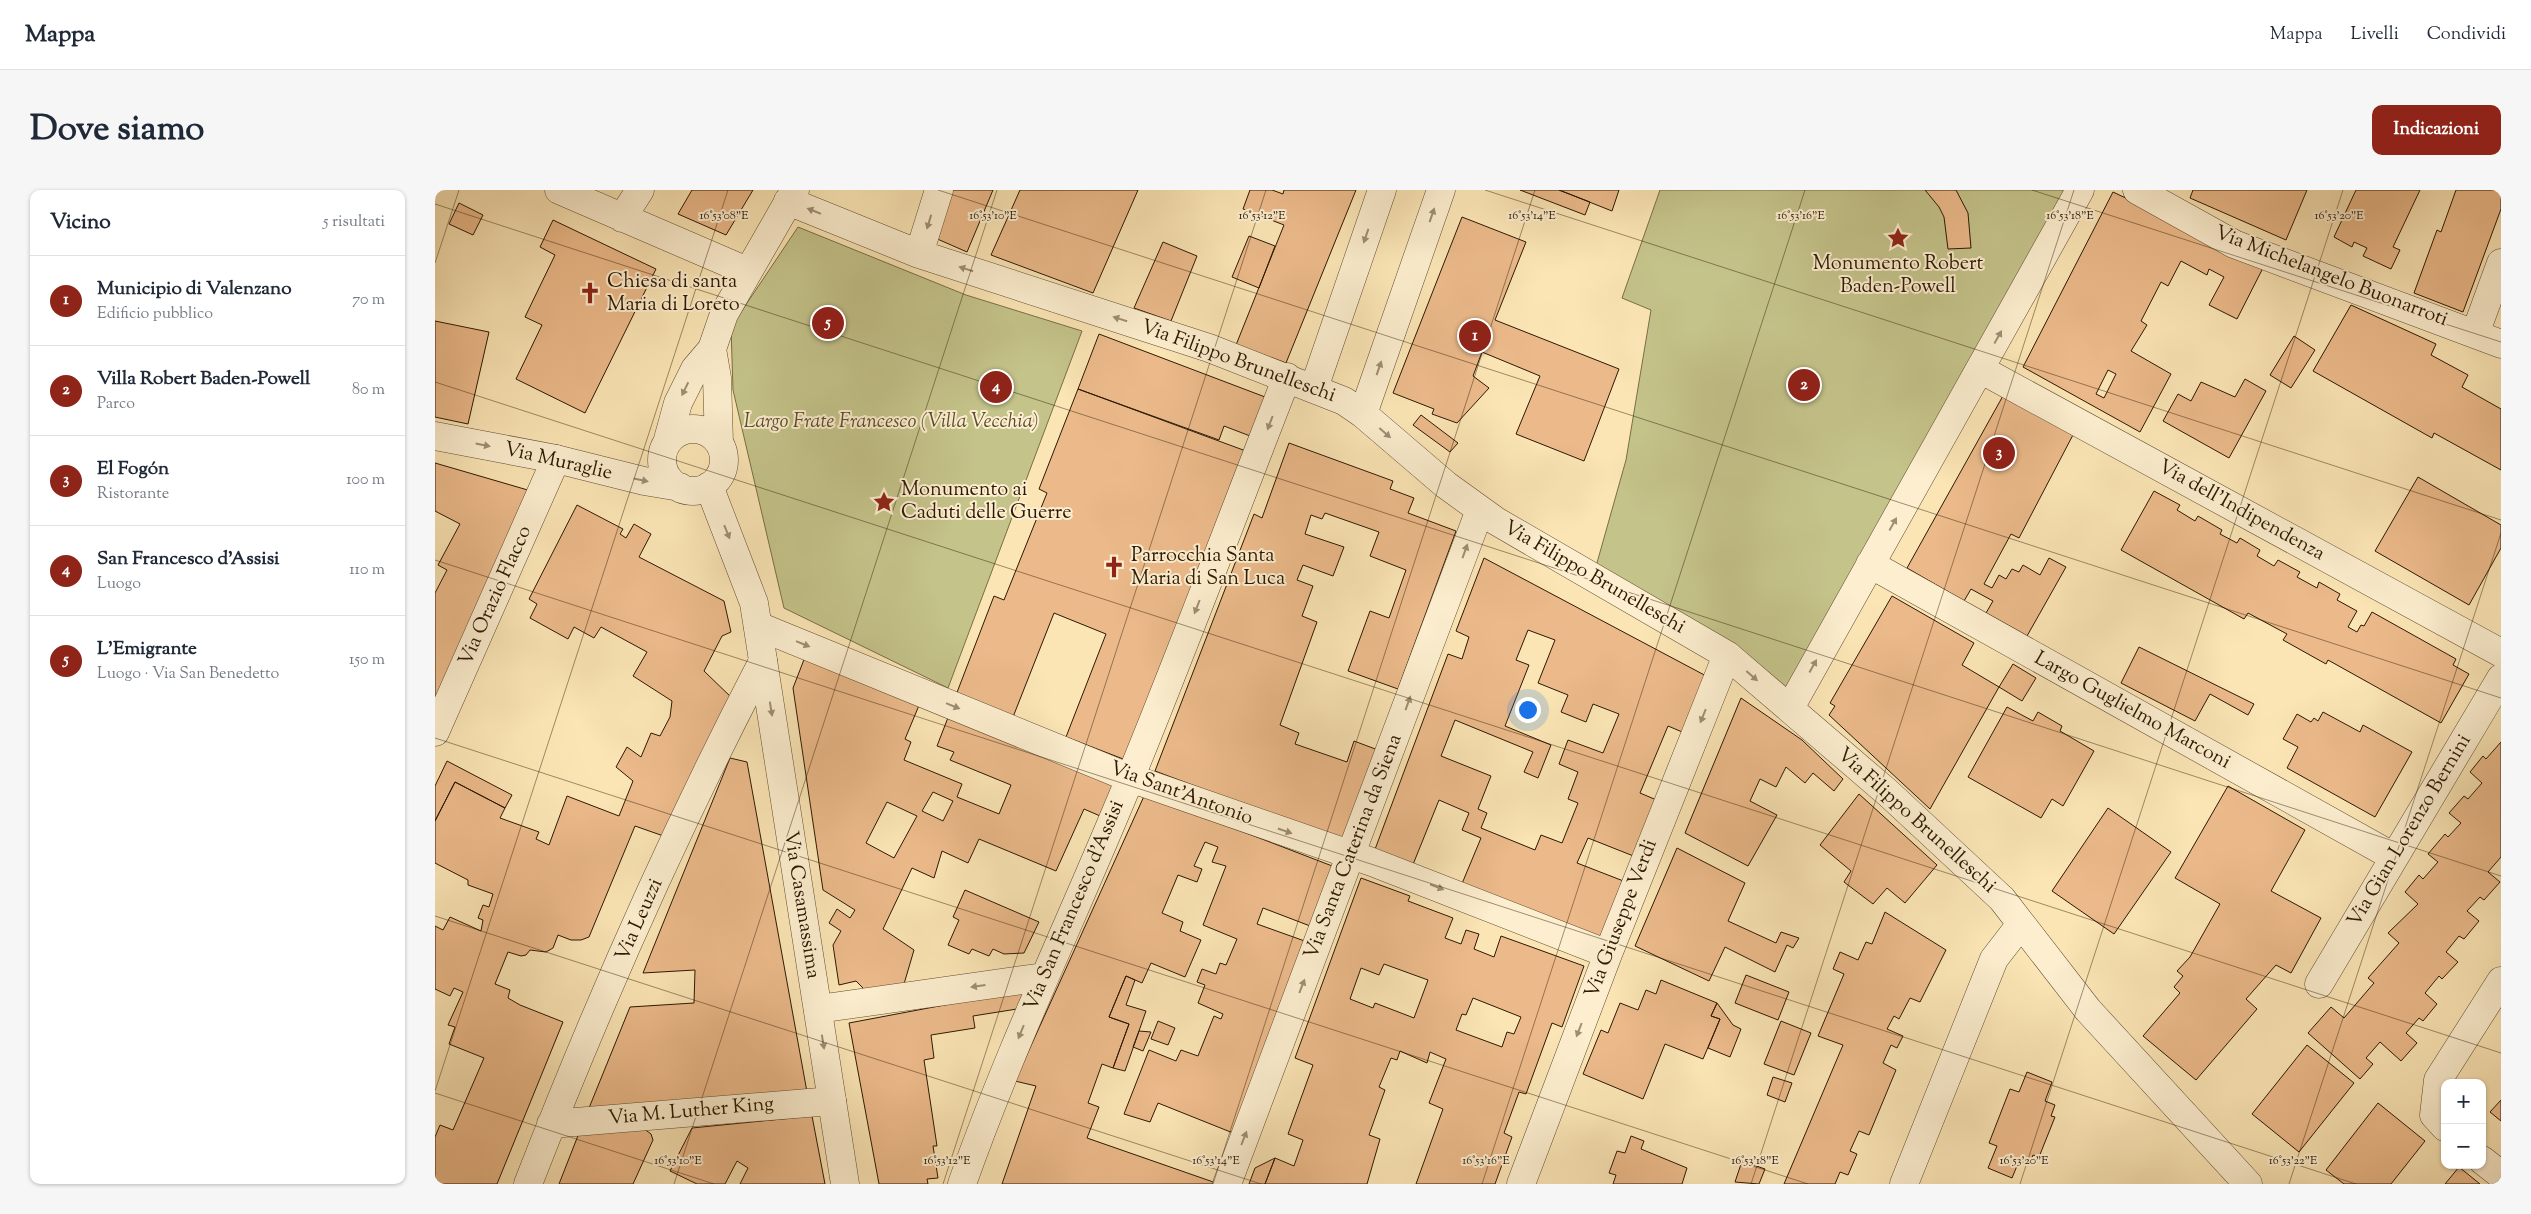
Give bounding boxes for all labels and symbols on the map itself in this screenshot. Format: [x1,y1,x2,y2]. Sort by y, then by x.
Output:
text: 16°53'08"E [699,207,749,225]
one-way arrow [807,207,821,215]
text: 16°53'10"E [969,207,1018,225]
text: 16°53'12"E [1238,207,1286,225]
one-way arrow [1429,207,1436,222]
text: 16°53'14"E [1508,207,1557,225]
text: 16°53'16"E [1777,207,1826,225]
text: 16°53'18"E [2046,207,2095,225]
text: 16°53'20"E [2314,207,2364,225]
one-way arrow [924,215,932,230]
street label: Via Michelangelo Buonarroti [2210,219,2452,335]
place icon: Monumento Robert Baden-Powell [1885,225,1911,251]
one-way arrow [1362,229,1370,244]
place label: Monumento Robert Baden-Powell [1813,250,1983,302]
one-way arrow [958,265,973,272]
place label: Chiesa di santa Maria di Loreto [607,268,740,320]
church icon: Chiesa di santa Maria di Loreto [577,280,603,306]
pin: 5 [812,304,844,342]
street label: Via Filippo Brunelleschi [1136,313,1340,411]
one-way arrow [1112,315,1127,323]
pin: 1 [1459,317,1491,355]
one-way arrow [1994,330,2003,343]
one-way arrow [1375,360,1383,375]
pin: 2 [1788,366,1820,404]
pin: 4 [980,368,1012,406]
one-way arrow [681,382,689,396]
park label: Largo Frate Francesco (Villa Vecchia) [743,408,1039,437]
one-way arrow [1265,416,1273,430]
one-way arrow [1378,427,1391,438]
pin: 3 [1983,434,2015,472]
street label: Via Muraglie [501,435,615,489]
one-way arrow [475,442,491,450]
street label: Via dell'Indipendenza [2152,453,2330,569]
place label: Monumento ai Caduti delle Guerre [901,476,1072,528]
one-way arrow [634,477,650,485]
place icon: Monumento ai Caduti delle Guerre [871,489,897,515]
street label: Via Filippo Brunelleschi [1498,514,1691,642]
one-way arrow [1889,517,1897,531]
street label: Via Orazio Flacco [452,521,540,671]
one-way arrow [724,524,731,539]
place label: Parrocchia Santa Maria di San Luca [1131,542,1285,594]
one-way arrow [1461,543,1469,558]
church icon: Parrocchia Santa Maria di San Luca [1101,554,1127,580]
one-way arrow [1193,600,1201,614]
one-way arrow [796,641,810,649]
street label: Largo Guglielmo Marconi [2028,645,2236,777]
one-way arrow [1809,659,1818,672]
one-way arrow [1746,671,1759,682]
one-way arrow [1404,695,1412,710]
your location [1515,697,1541,723]
one-way arrow [767,701,775,717]
one-way arrow [946,702,961,710]
one-way arrow [1699,709,1707,724]
street label: Via Gian Lorenzo Bernini [2341,729,2479,933]
street label: Via Santa Caterina da Siena [1298,730,1410,964]
street label: Via Filippo Brunelleschi [1830,741,2002,901]
street label: Via Sant'Antonio [1105,755,1257,833]
street label: Via San Francesco d'Assisi [1017,796,1133,1016]
one-way arrow [1278,828,1293,836]
street label: Via Casamassima [775,829,827,981]
street label: Via Giuseppe Verdi [1578,835,1666,1003]
street label: Via Leuzzi [609,874,671,966]
one-way arrow [1430,884,1445,892]
one-way arrow [1299,979,1306,994]
one-way arrow [970,983,986,991]
one-way arrow [1575,1023,1583,1038]
one-way arrow [1017,1024,1025,1039]
one-way arrow [819,1034,827,1050]
street label: Via M. Luther King [607,1090,775,1134]
one-way arrow [1241,1131,1248,1146]
text: 16°53'10"E [654,1152,703,1170]
text: 16°53'12"E [923,1152,971,1170]
text: 16°53'14"E [1192,1152,1241,1170]
text: 16°53'16"E [1462,1152,1511,1170]
text: 16°53'18"E [1731,1152,1780,1170]
text: 16°53'20"E [1999,1152,2049,1170]
text: 16°53'22"E [2269,1152,2318,1170]

